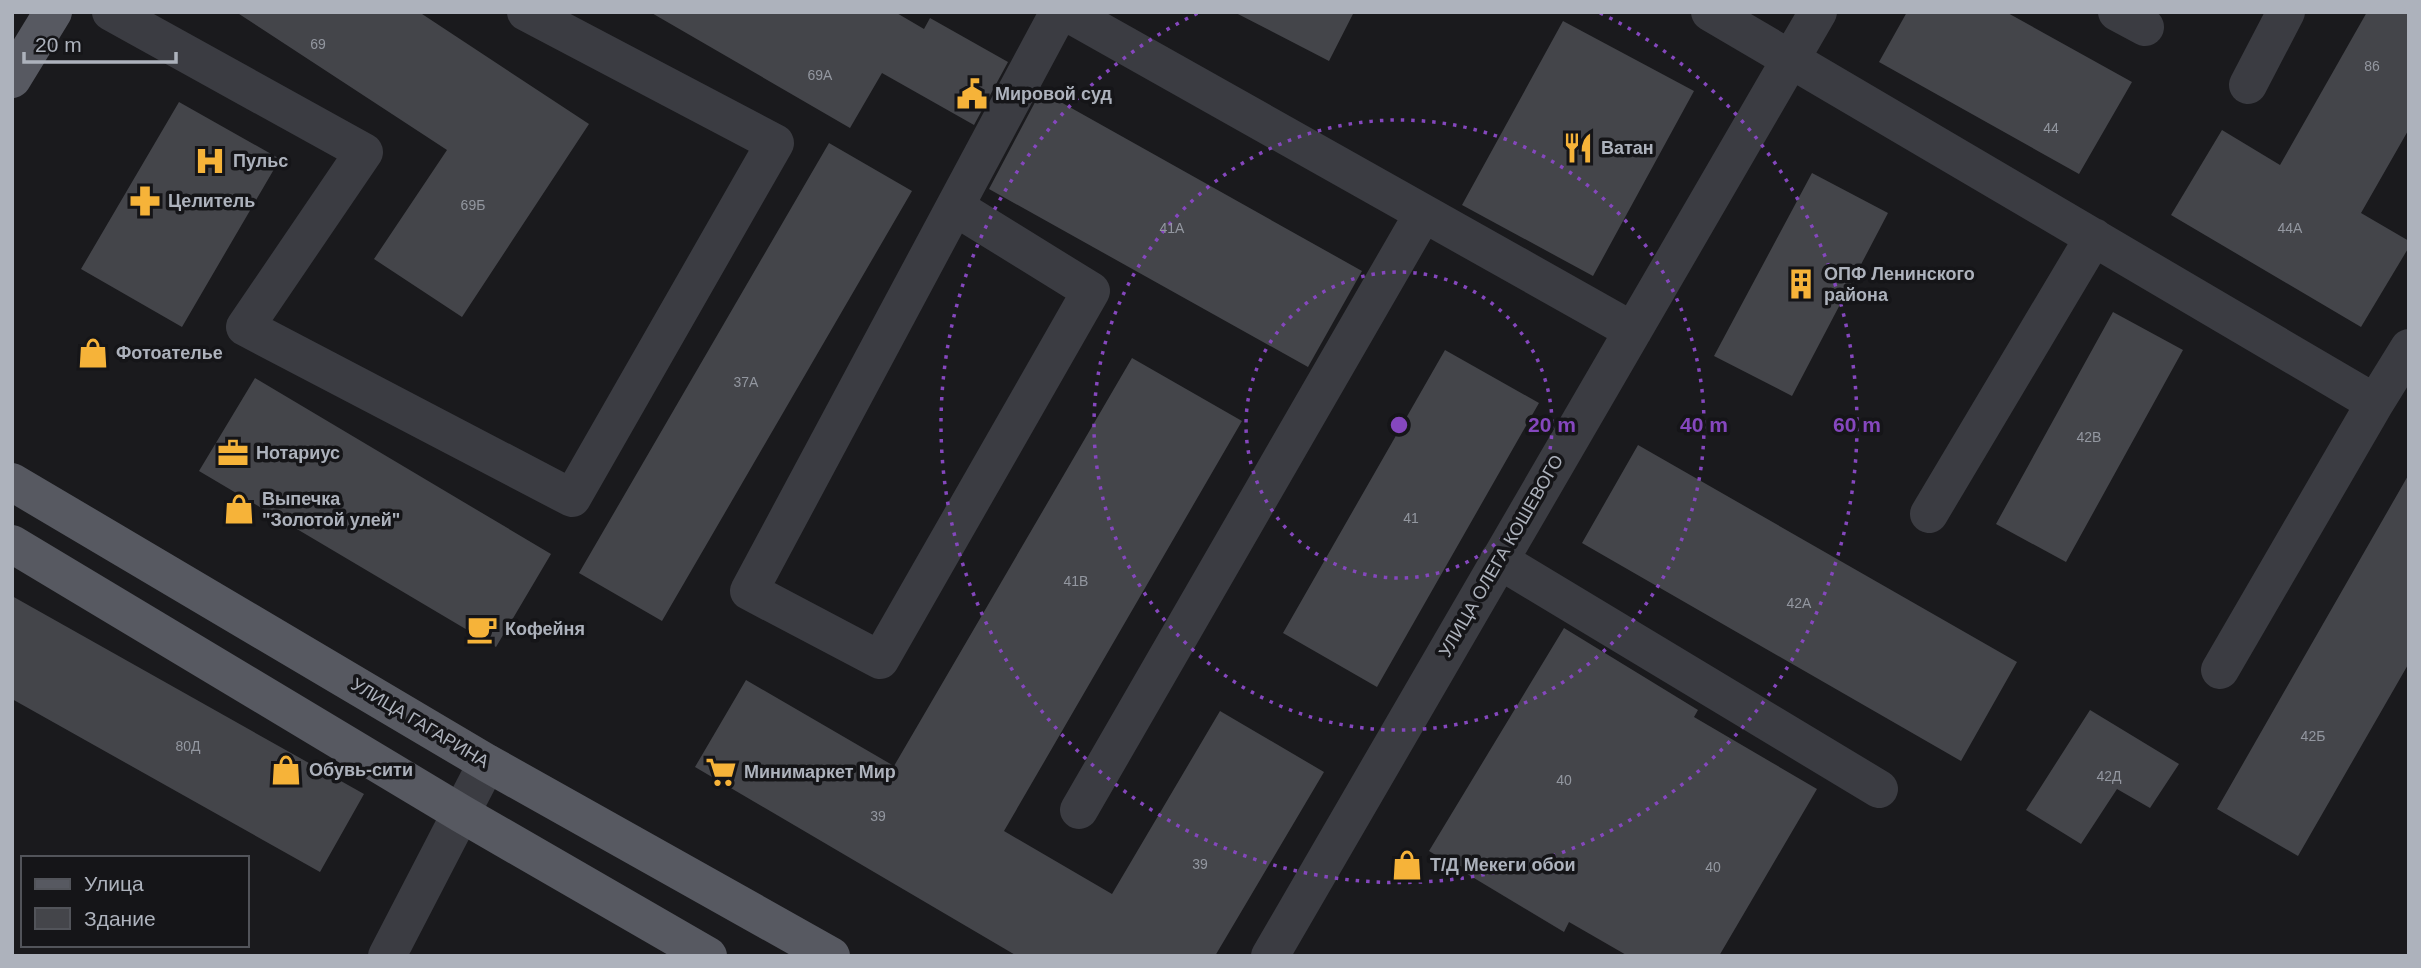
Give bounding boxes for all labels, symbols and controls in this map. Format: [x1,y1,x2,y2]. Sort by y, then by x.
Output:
scale bar [24,21,177,65]
text: 20 m [35,33,82,56]
house number: 69 [310,36,326,52]
house number: 86 [2364,58,2380,74]
house number: 69А [808,67,833,83]
public building icon: Мировой суд [955,77,989,111]
place label: Мировой суд [995,84,1113,104]
house number: 44 [2043,120,2059,136]
restaurant icon: Ватан [1561,131,1595,165]
place label: Ватан [1601,138,1654,158]
hospital icon: Пульс [193,144,227,178]
place label: Пульс [233,151,288,171]
pharmacy icon: Целитель [128,184,162,218]
place label: Целитель [168,191,255,211]
house number: 69Б [461,197,485,213]
house number: 41А [1160,220,1185,236]
house number: 44А [2278,220,2303,236]
place label: ОПФ Ленинского района [1824,264,1975,305]
building icon: ОПФ Ленинского района [1784,267,1818,301]
shop icon: Фотоателье [76,336,110,370]
place label: Фотоателье [116,343,223,363]
house number: 37А [734,374,759,390]
centre of rings [1387,413,1411,437]
text: 20 m [1528,413,1576,436]
text: 40 m [1680,413,1728,436]
text: 60 m [1833,413,1881,436]
house number: 42В [2077,429,2101,445]
office icon: Нотариус [216,436,250,470]
place label: Нотариус [256,443,340,463]
street label: УЛИЦА ОЛЕГА КОШЕВОГО [1435,451,1567,661]
place label: Выпечка "Золотой улей" [262,489,400,530]
shop icon: Выпечка "Золотой улей" [222,492,256,526]
house number: 41 [1403,510,1419,526]
house number: 41В [1064,573,1088,589]
house number: 42А [1787,595,1812,611]
cafe icon: Кофейня [465,612,499,646]
place label: Кофейня [505,619,585,639]
street label: УЛИЦА ГАГАРИНА [348,674,492,772]
house number: 42Б [2301,728,2325,744]
house number: 80Д [175,738,201,754]
shop icon: Обувь-сити [269,753,303,787]
supermarket icon: Минимаркет Мир [704,755,738,789]
place label: Обувь-сити [309,760,413,780]
place label: Минимаркет Мир [744,762,896,782]
house number: 42Д [2096,768,2122,784]
house number: 40 [1556,772,1572,788]
house number: 39 [870,808,886,824]
shop icon: Т/Д Мекеги обои [1390,848,1424,882]
place label: Т/Д Мекеги обои [1430,855,1576,875]
legend [21,856,248,947]
house number: 39 [1192,856,1208,872]
house number: 40 [1705,859,1721,875]
text: Улица [84,872,144,895]
text: Здание [84,907,156,930]

